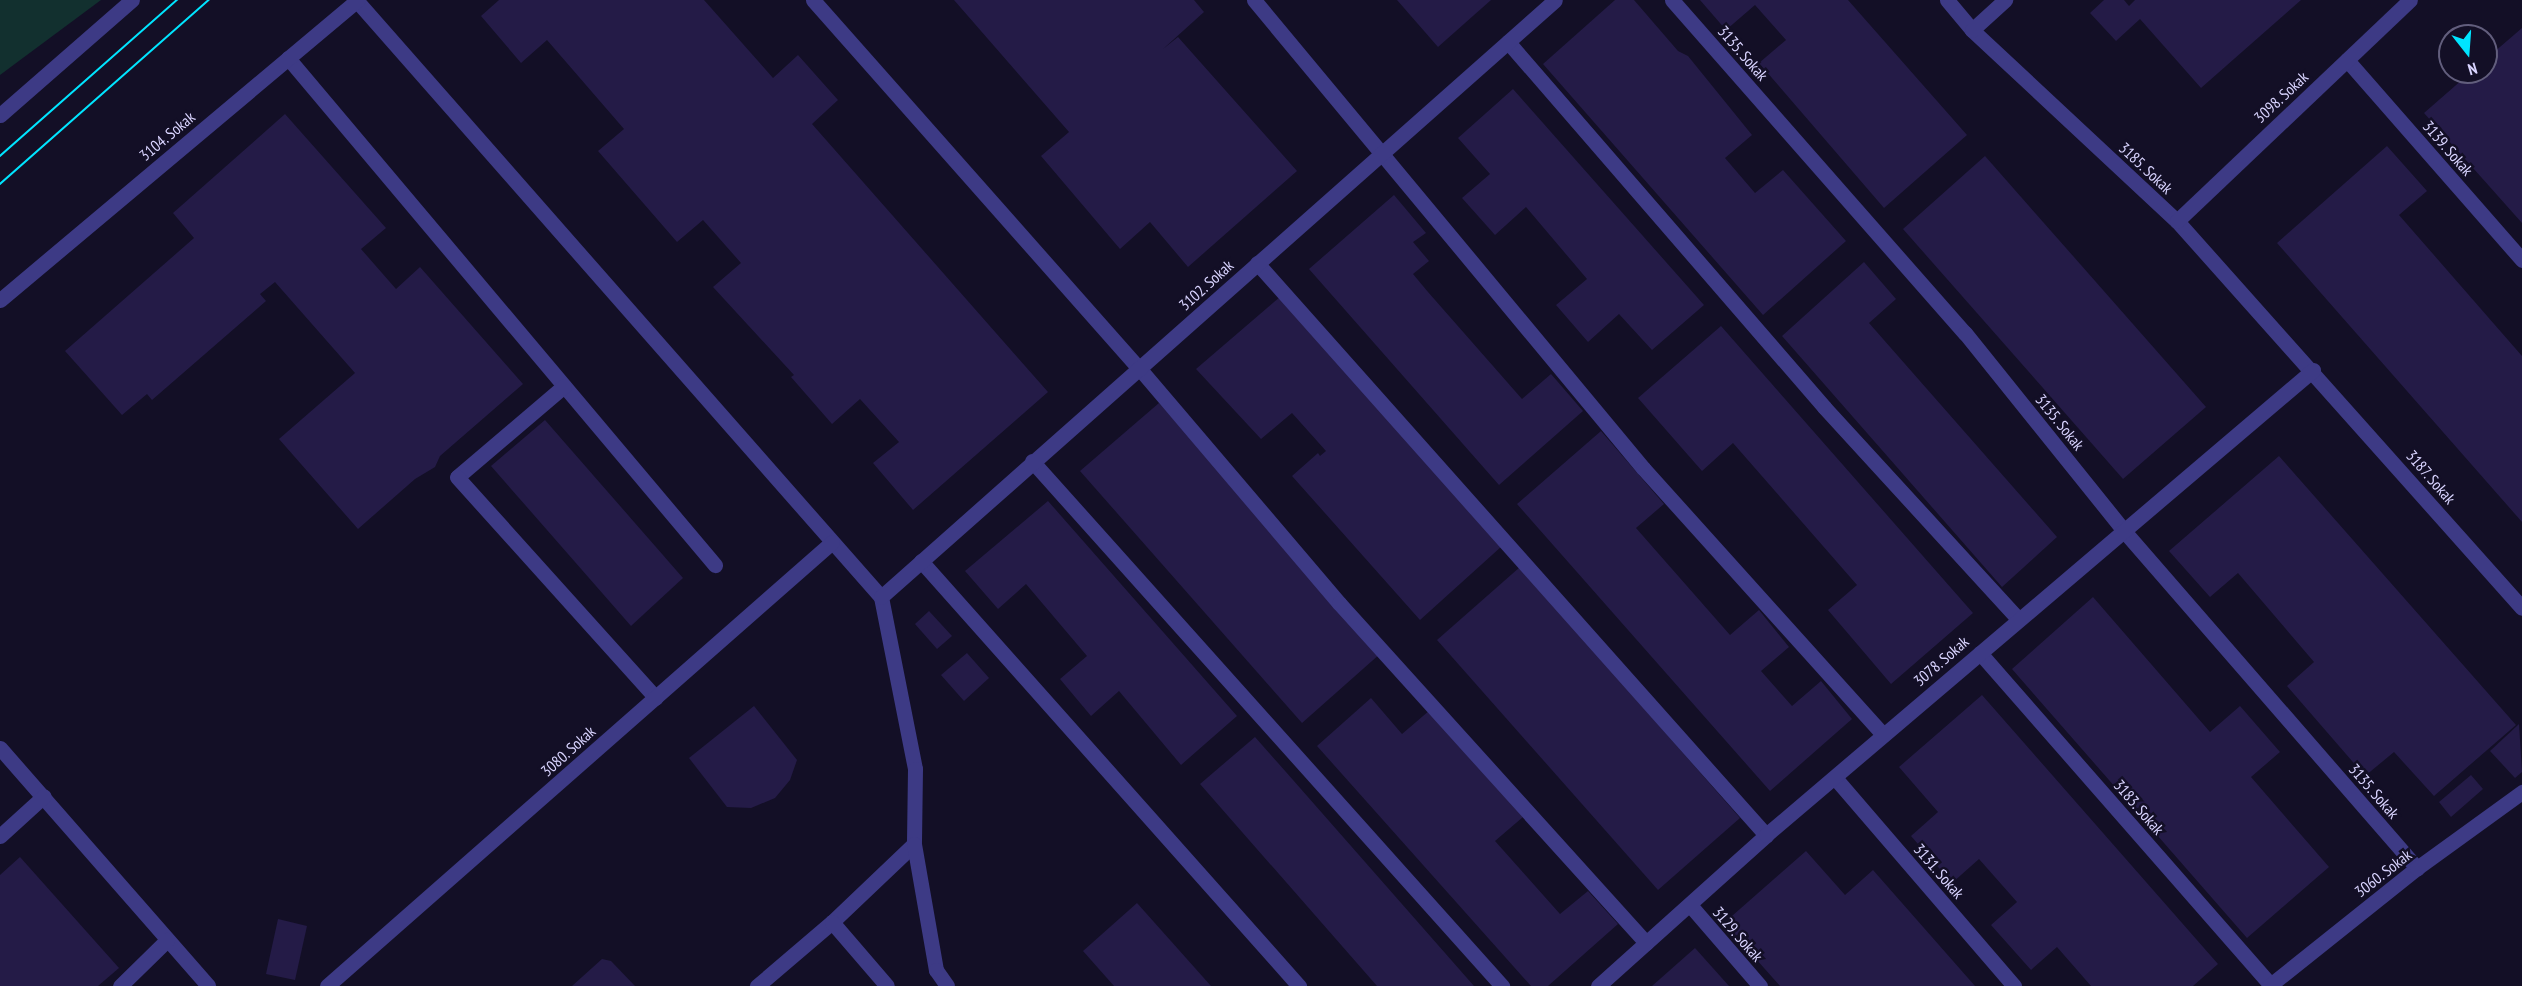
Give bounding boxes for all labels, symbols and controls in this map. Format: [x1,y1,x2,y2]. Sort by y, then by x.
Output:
street label: 3135. Sokak [1714,21,1772,85]
north arrow [2438,24,2498,84]
text: N [2466,58,2480,80]
street label: 3098. Sokak [2250,67,2312,127]
street label: 3104. Sokak [135,107,199,165]
street label: 3139. Sokak [2419,116,2477,180]
street label: 3185. Sokak [2115,138,2177,198]
street label: 3102. Sokak [1174,255,1238,315]
street label: 3135. Sokak [2031,390,2089,454]
street label: 3187. Sokak [2402,446,2460,508]
street label: 3078. Sokak [1909,632,1973,690]
street label: 3080. Sokak [536,721,600,781]
street label: 3135. Sokak [2345,759,2403,823]
street label: 3183. Sokak [2110,775,2168,839]
street label: 3131. Sokak [1910,839,1968,903]
street label: 3060. Sokak [2350,845,2416,901]
street label: 3129. Sokak [1709,902,1767,966]

